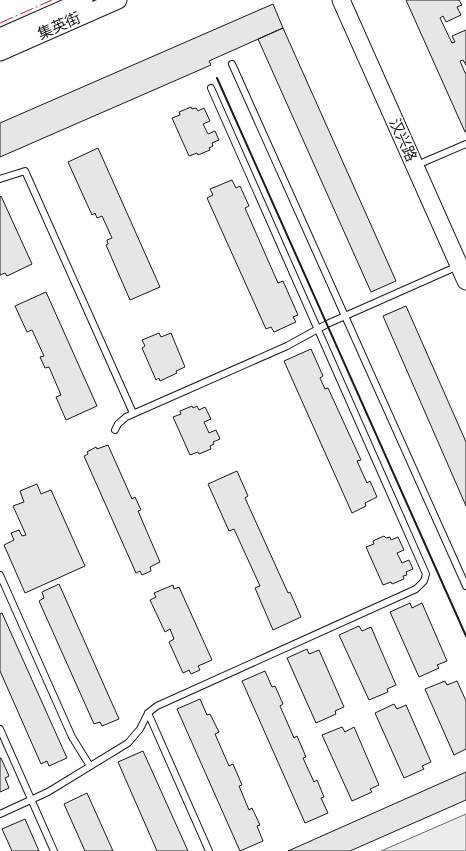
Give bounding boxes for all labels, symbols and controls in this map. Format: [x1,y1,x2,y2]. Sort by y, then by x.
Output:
street label: 集英街 [34,7,84,45]
street label: 汉兴路 [384,115,422,165]

